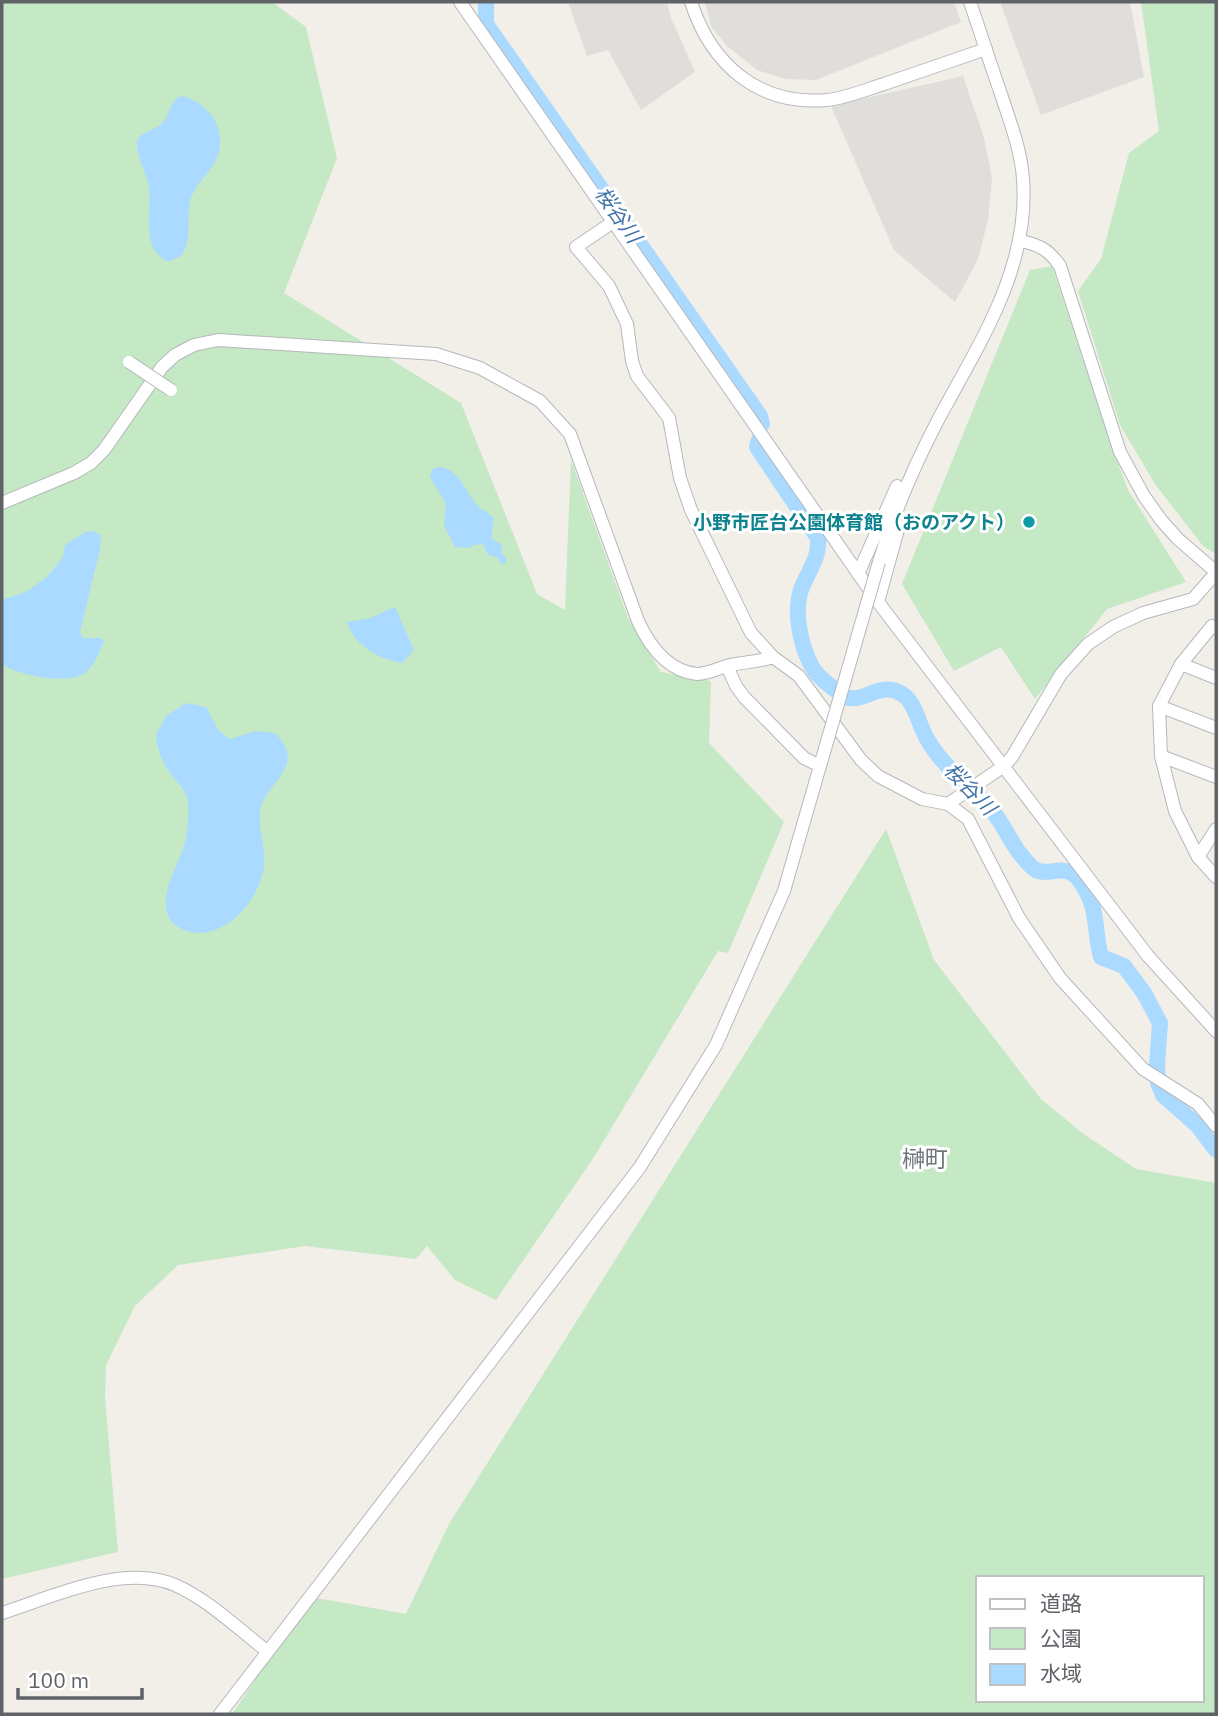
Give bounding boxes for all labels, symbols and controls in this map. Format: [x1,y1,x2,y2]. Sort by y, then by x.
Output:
water label: 桜谷川 [589,181,650,250]
place label: 小野市匠台公園体育館（おのアクト） [693,510,1015,534]
marker: 小野市匠台公園体育館（おのアクト） [1021,514,1037,530]
water label: 桜谷川 [939,756,1004,822]
district label: 榊町 [902,1143,948,1173]
legend [976,1576,1204,1702]
text: 道路 [1040,1589,1082,1617]
text: 公園 [1040,1624,1082,1652]
scale bar [18,1656,142,1700]
text: 水域 [1040,1659,1082,1687]
text: 100 m [28,1666,89,1694]

